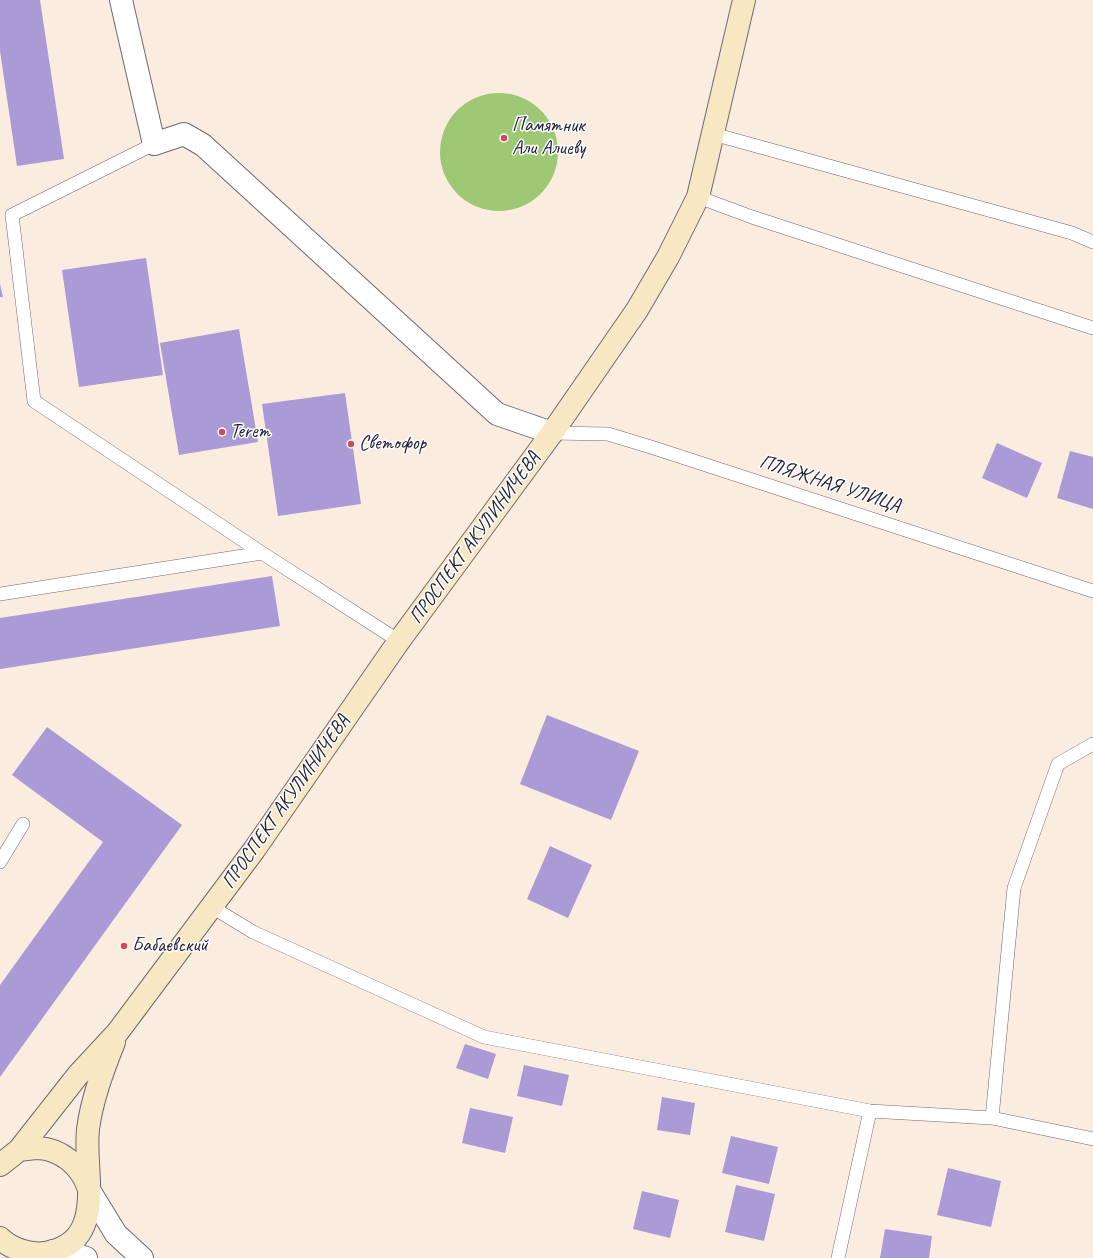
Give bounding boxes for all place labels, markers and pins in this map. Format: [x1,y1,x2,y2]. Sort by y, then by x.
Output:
place label: Памятник Али Алиеву [512,114,585,161]
marker: Памятник Али Алиеву [499,133,509,143]
place label: Terem [230,420,270,444]
marker: Terem [217,427,227,437]
place label: Светофор [359,432,426,456]
marker: Светофор [346,439,356,449]
place label: Бабаевский [132,934,208,958]
marker: Бабаевский [119,941,129,951]

